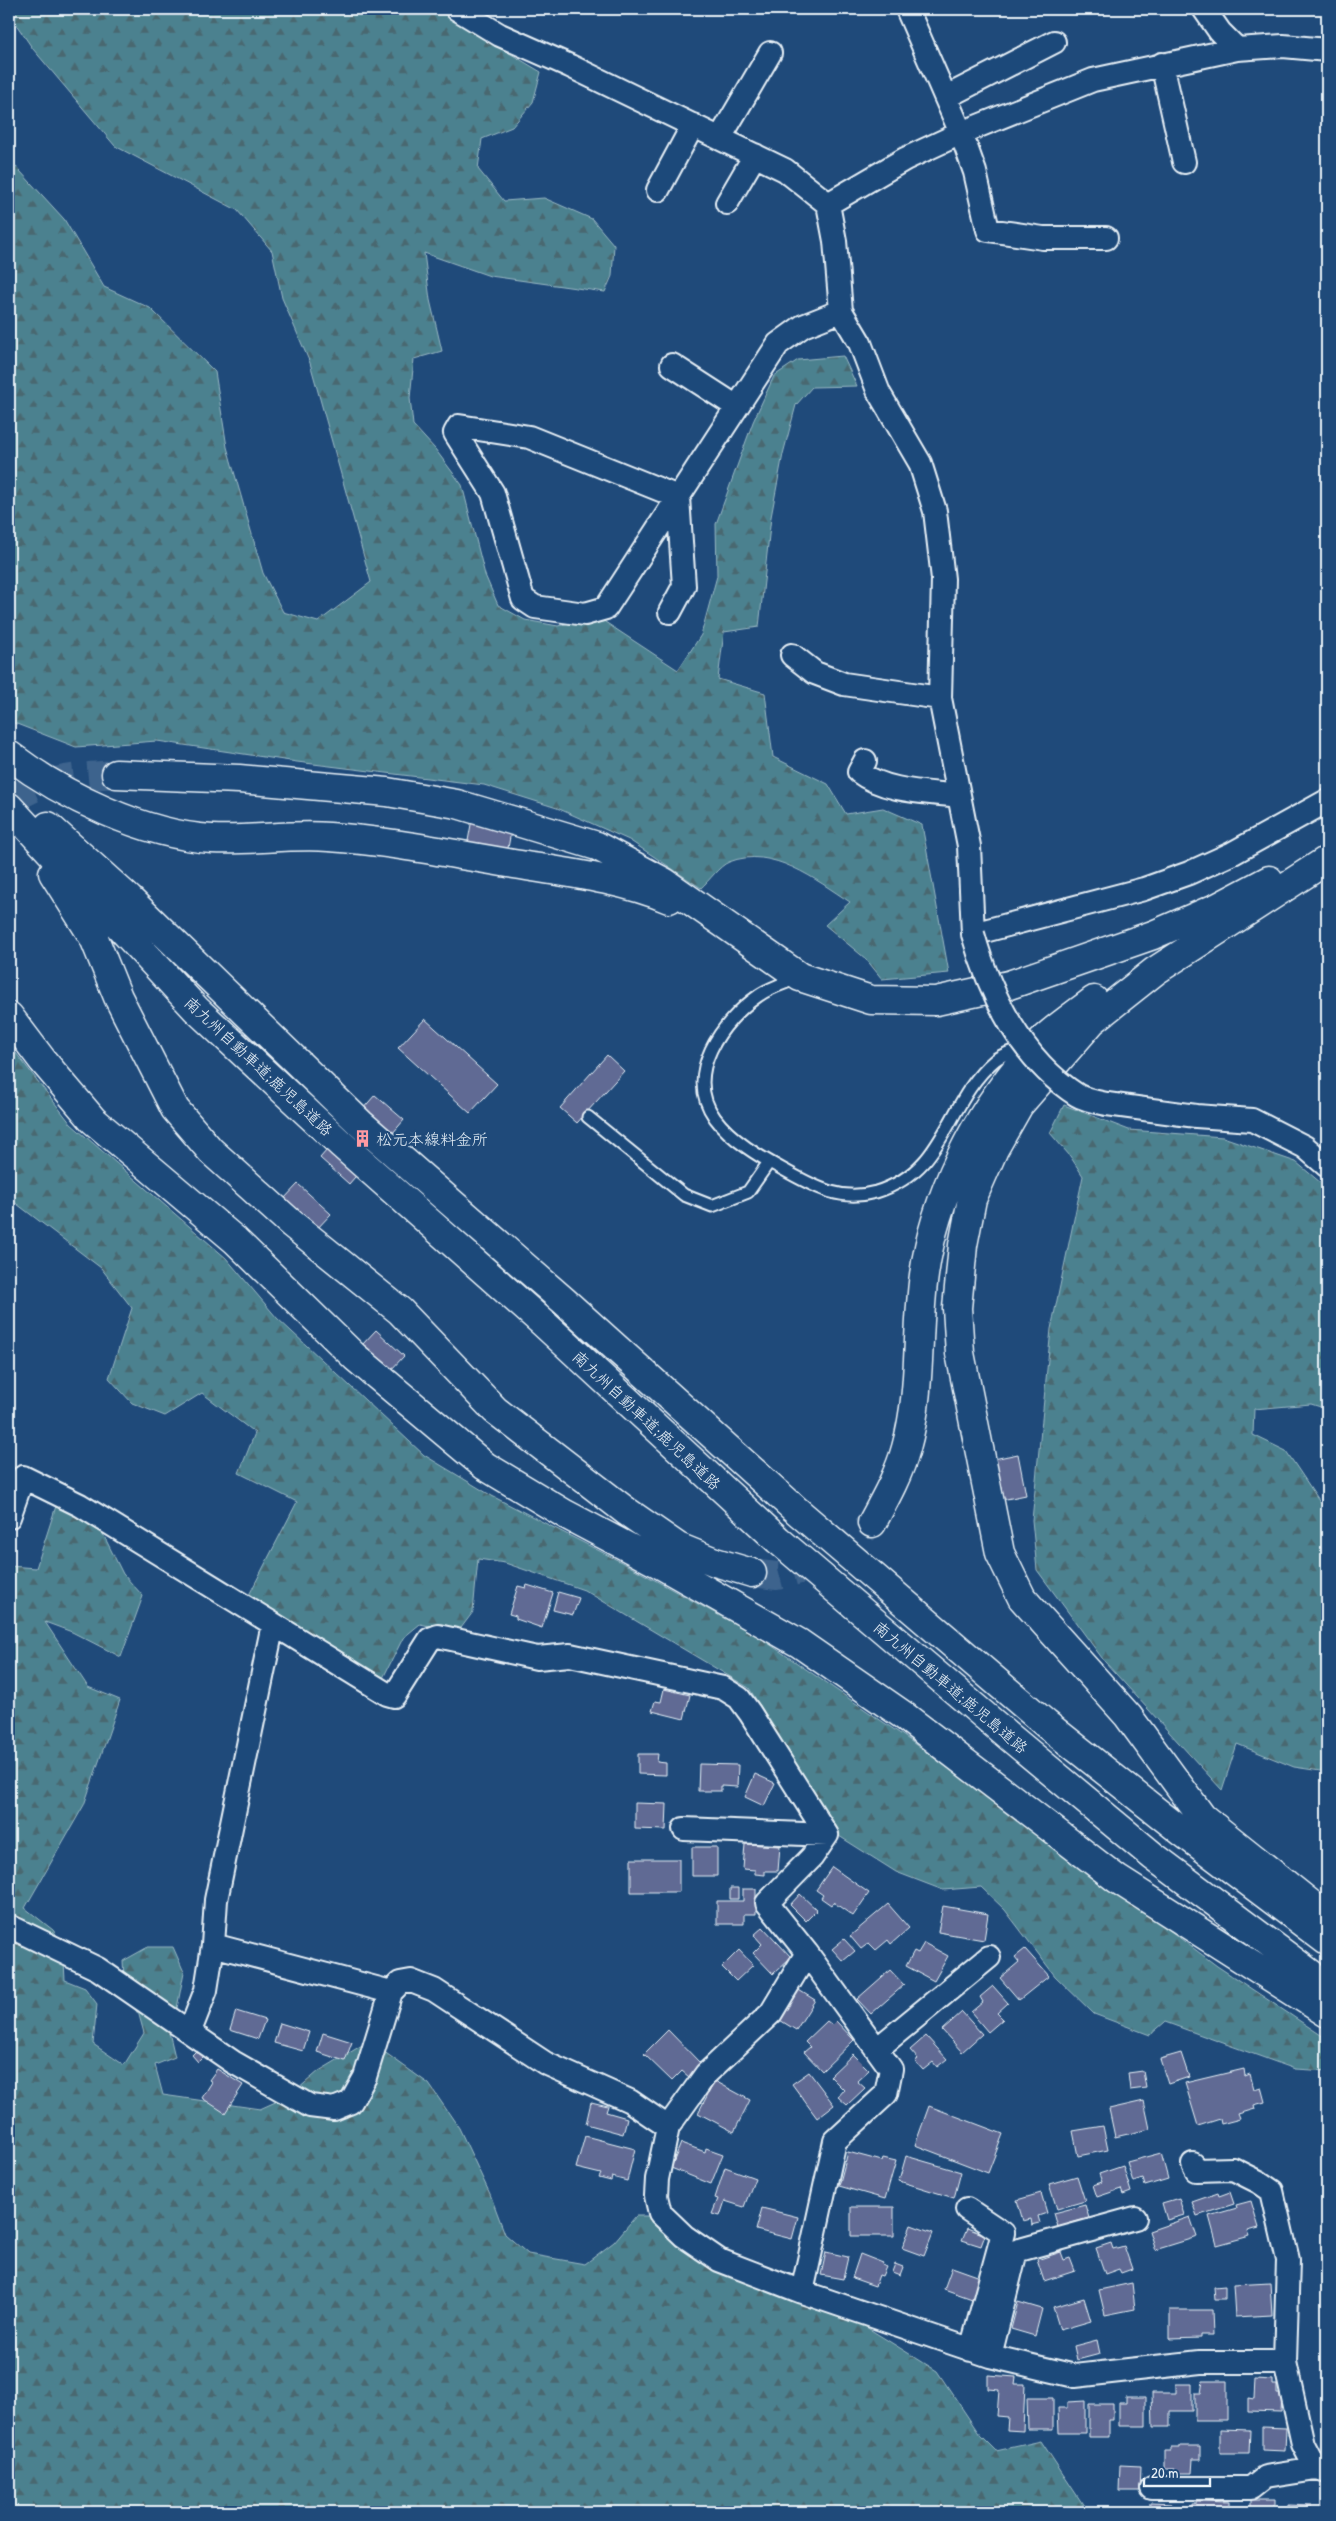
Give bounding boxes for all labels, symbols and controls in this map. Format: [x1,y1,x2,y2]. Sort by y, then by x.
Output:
street label: 南九州自動車道;鹿児島道路 [180,991,338,1141]
place label: 松元本線料金所 [376,1128,488,1150]
building icon: 松元本線料金所 [352,1129,372,1149]
street label: 南九州自動車道;鹿児島道路 [568,1345,726,1495]
street label: 南九州自動車道;鹿児島道路 [869,1616,1033,1758]
scale bar [1144,2456,1210,2488]
text: 20 m [1151,2462,1178,2483]

